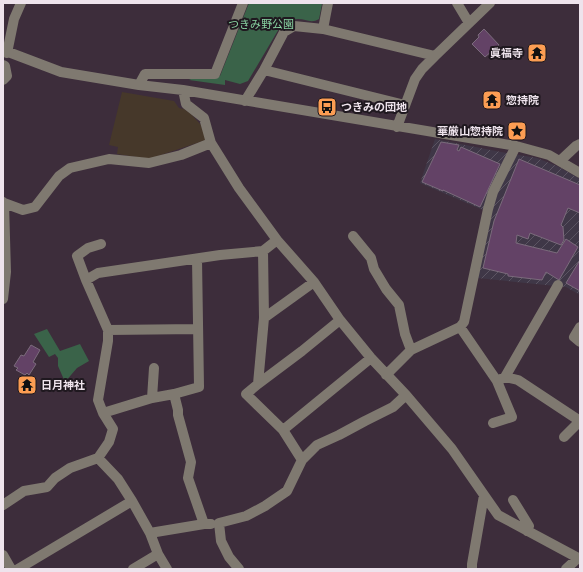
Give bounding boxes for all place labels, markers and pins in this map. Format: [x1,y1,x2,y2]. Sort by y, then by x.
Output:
temple icon: 眞福寺 [526,42,548,64]
place label: 眞福寺 [490,46,523,60]
temple icon: 惣持院 [481,89,503,111]
place label: 惣持院 [506,93,539,107]
bus stop icon: つきみの団地 [316,96,338,118]
place label: つきみの団地 [341,100,407,114]
place icon: 華厳山惣持院 [506,120,528,142]
place label: 華厳山惣持院 [437,124,503,138]
temple icon: 日月神社 [16,374,38,396]
place label: 日月神社 [41,378,85,392]

